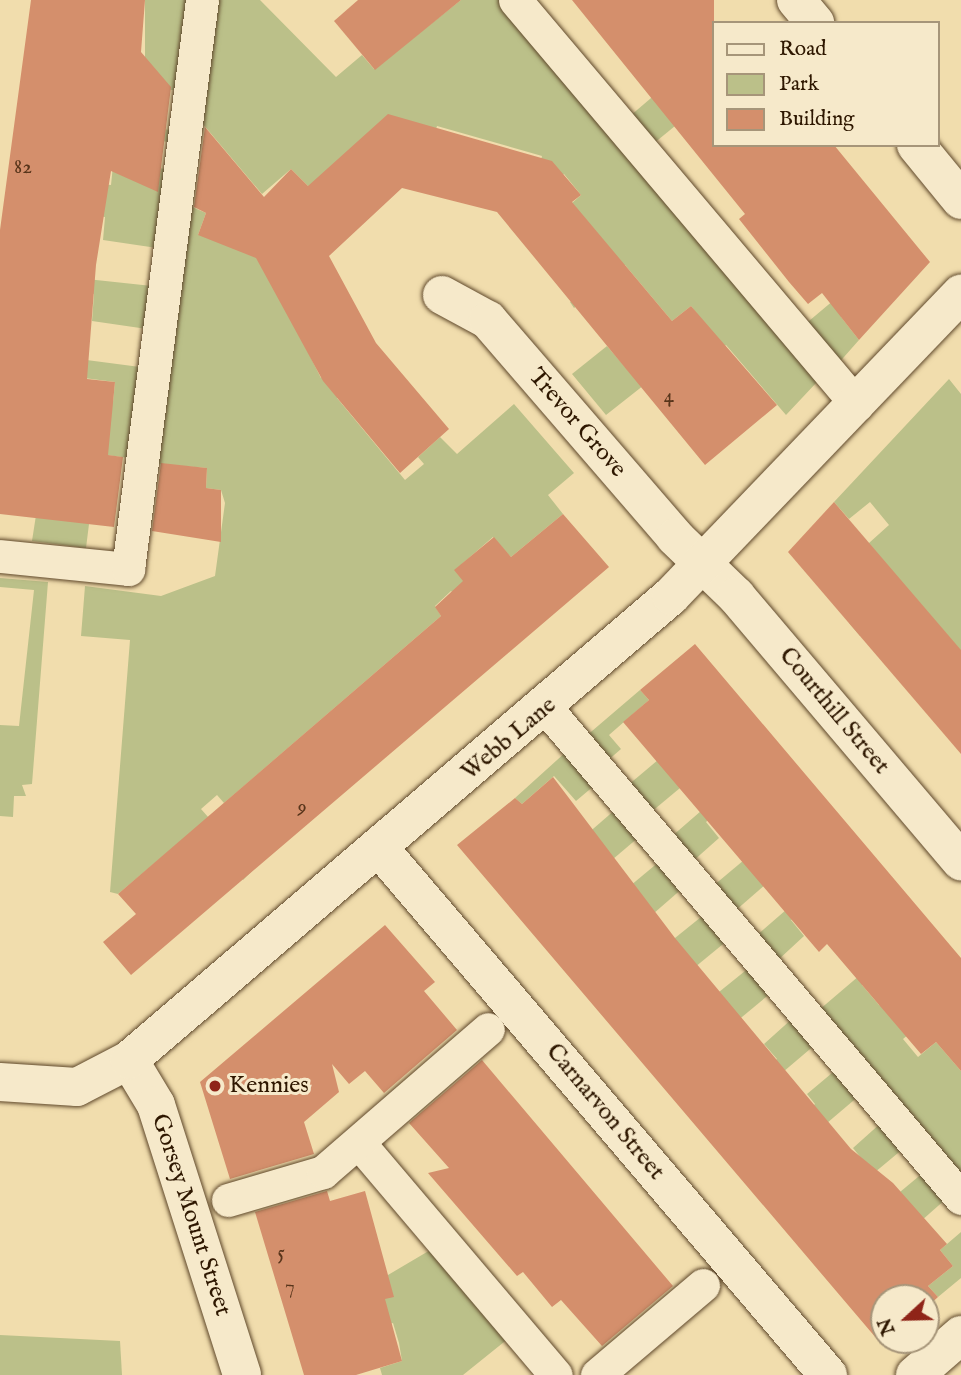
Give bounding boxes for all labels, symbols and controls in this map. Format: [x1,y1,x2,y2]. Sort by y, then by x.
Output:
legend [712,21,940,147]
text: Road [779,36,826,63]
text: Park [779,71,819,98]
text: Building [779,106,854,133]
house number: 82 [14,155,32,181]
street label: Trevor Grove [522,363,632,483]
house number: 4 [664,384,674,410]
street label: Courthill Street [773,642,895,780]
street label: Webb Lane [456,691,562,787]
house number: 9 [297,795,307,821]
street label: Carnarvon Street [540,1038,670,1186]
place label: Kennies [229,1072,309,1100]
marker: Kennies [207,1078,223,1094]
street label: Gorsey Mount Street [145,1110,237,1320]
house number: 5 [277,1241,285,1267]
house number: 7 [285,1275,295,1301]
north arrow [870,1284,940,1354]
text: N [873,1314,902,1338]

